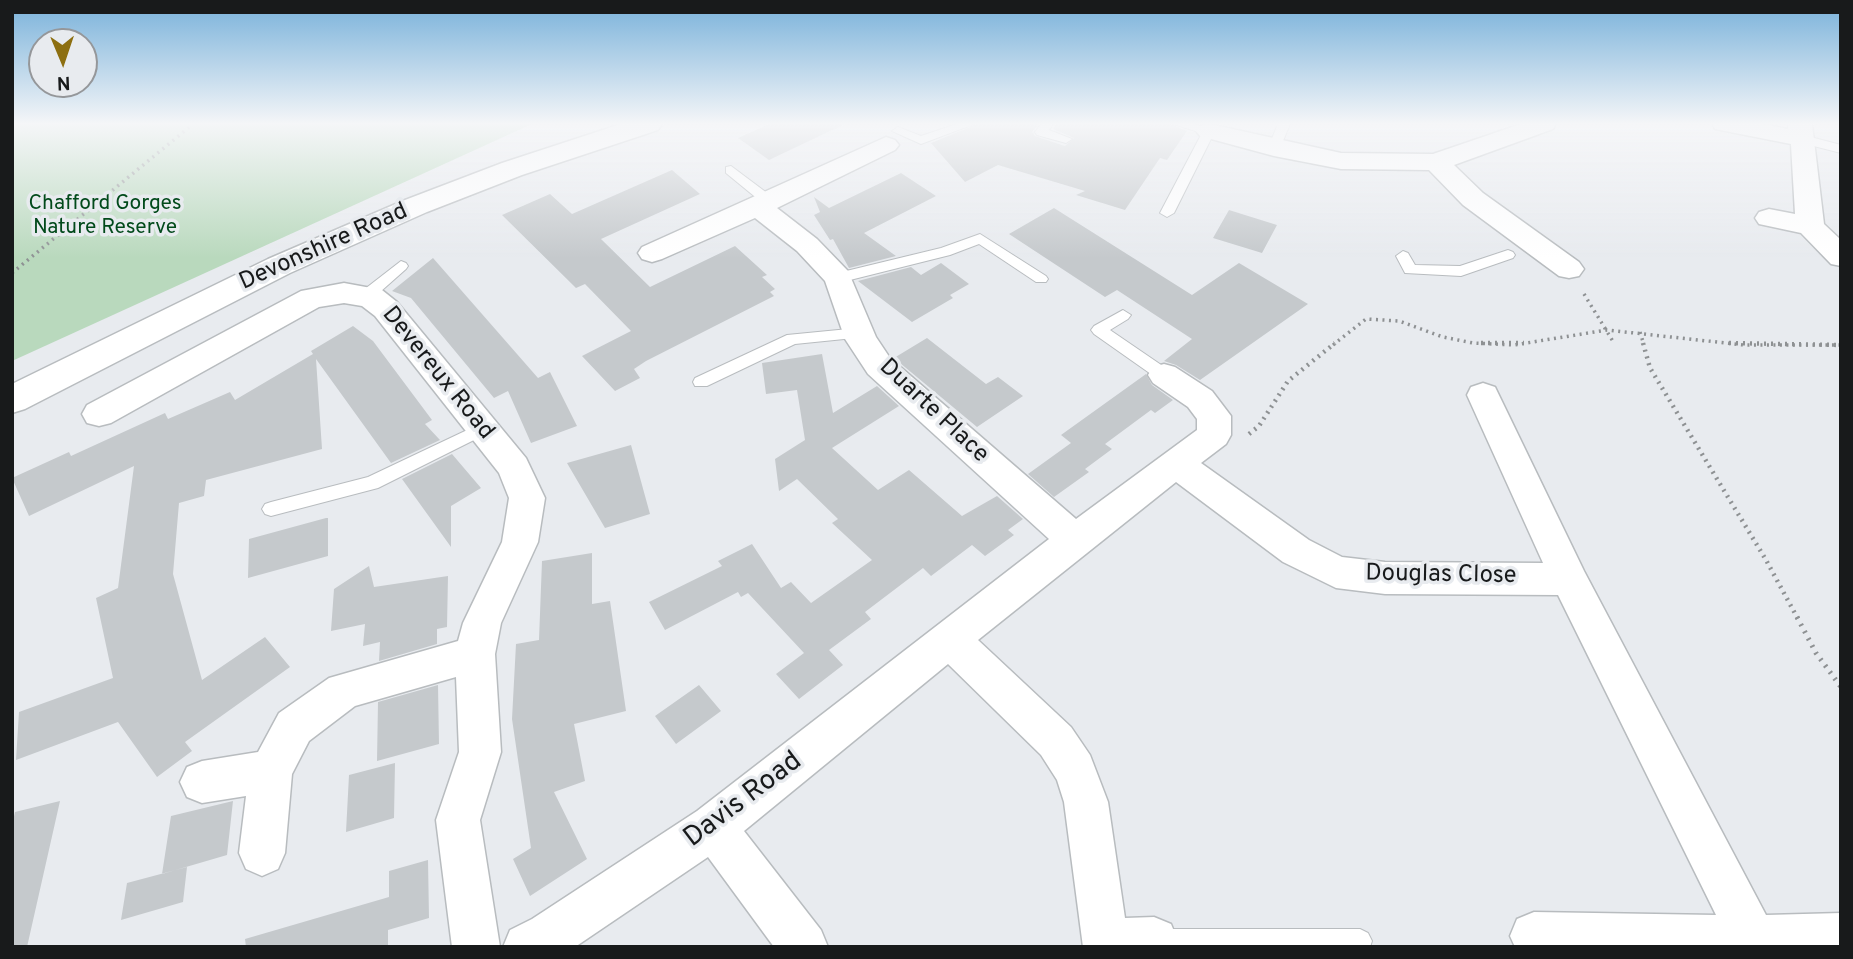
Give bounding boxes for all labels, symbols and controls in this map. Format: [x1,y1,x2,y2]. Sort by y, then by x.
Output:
north arrow [28,28,98,98]
text: N [56,70,71,94]
park label: Chafford Gorges Nature Reserve [28,192,182,242]
street label: Devonshire Road [235,198,413,298]
street label: Devereux Road [375,302,499,446]
street label: Duarte Place [872,354,994,470]
street label: Douglas Close [1365,560,1517,592]
street label: Davis Road [678,746,810,856]

